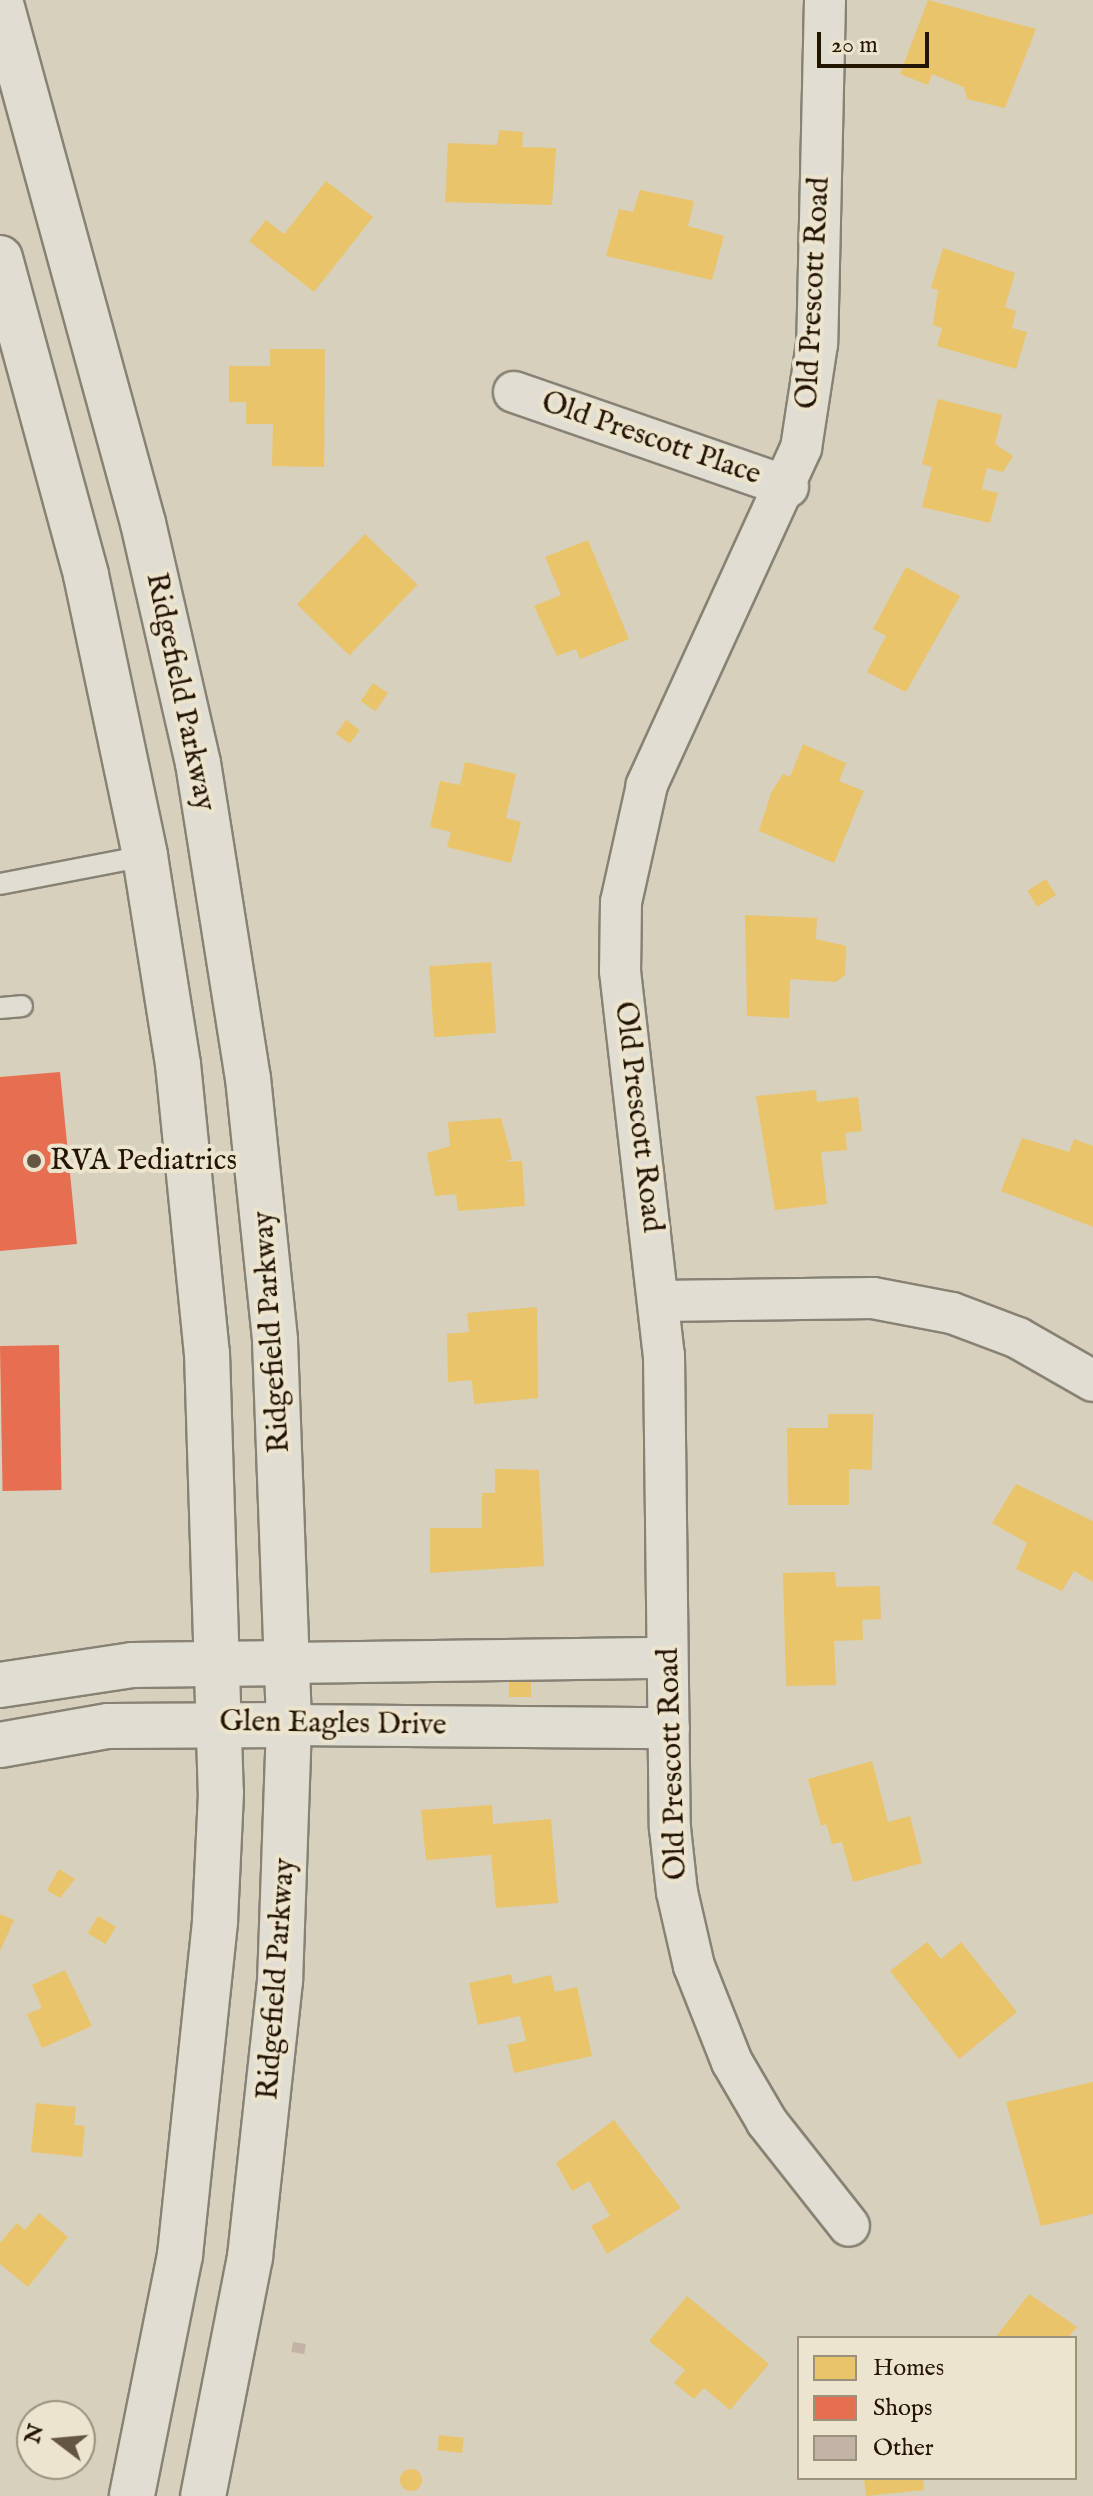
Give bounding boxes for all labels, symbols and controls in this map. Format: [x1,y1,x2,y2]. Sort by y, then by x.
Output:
scale bar [821,16,933,66]
text: 20 m [831,30,878,61]
street label: Old Prescott Road [790,176,838,410]
street label: Old Prescott Place [537,385,765,493]
street label: Ridgefield Parkway [137,570,223,814]
street label: Old Prescott Road [606,1000,670,1234]
place label: RVA Pediatrics [50,1143,237,1179]
marker: RVA Pediatrics [25,1152,43,1170]
street label: Ridgefield Parkway [246,1210,298,1454]
street label: Old Prescott Road [651,1647,695,1881]
street label: Glen Eagles Drive [219,1704,447,1744]
street label: Ridgefield Parkway [251,1857,303,2101]
legend [797,2336,1077,2480]
text: Homes [873,2353,944,2384]
text: Shops [873,2393,932,2424]
north arrow [16,2400,96,2480]
text: N [19,2421,51,2447]
text: Other [873,2433,934,2464]

